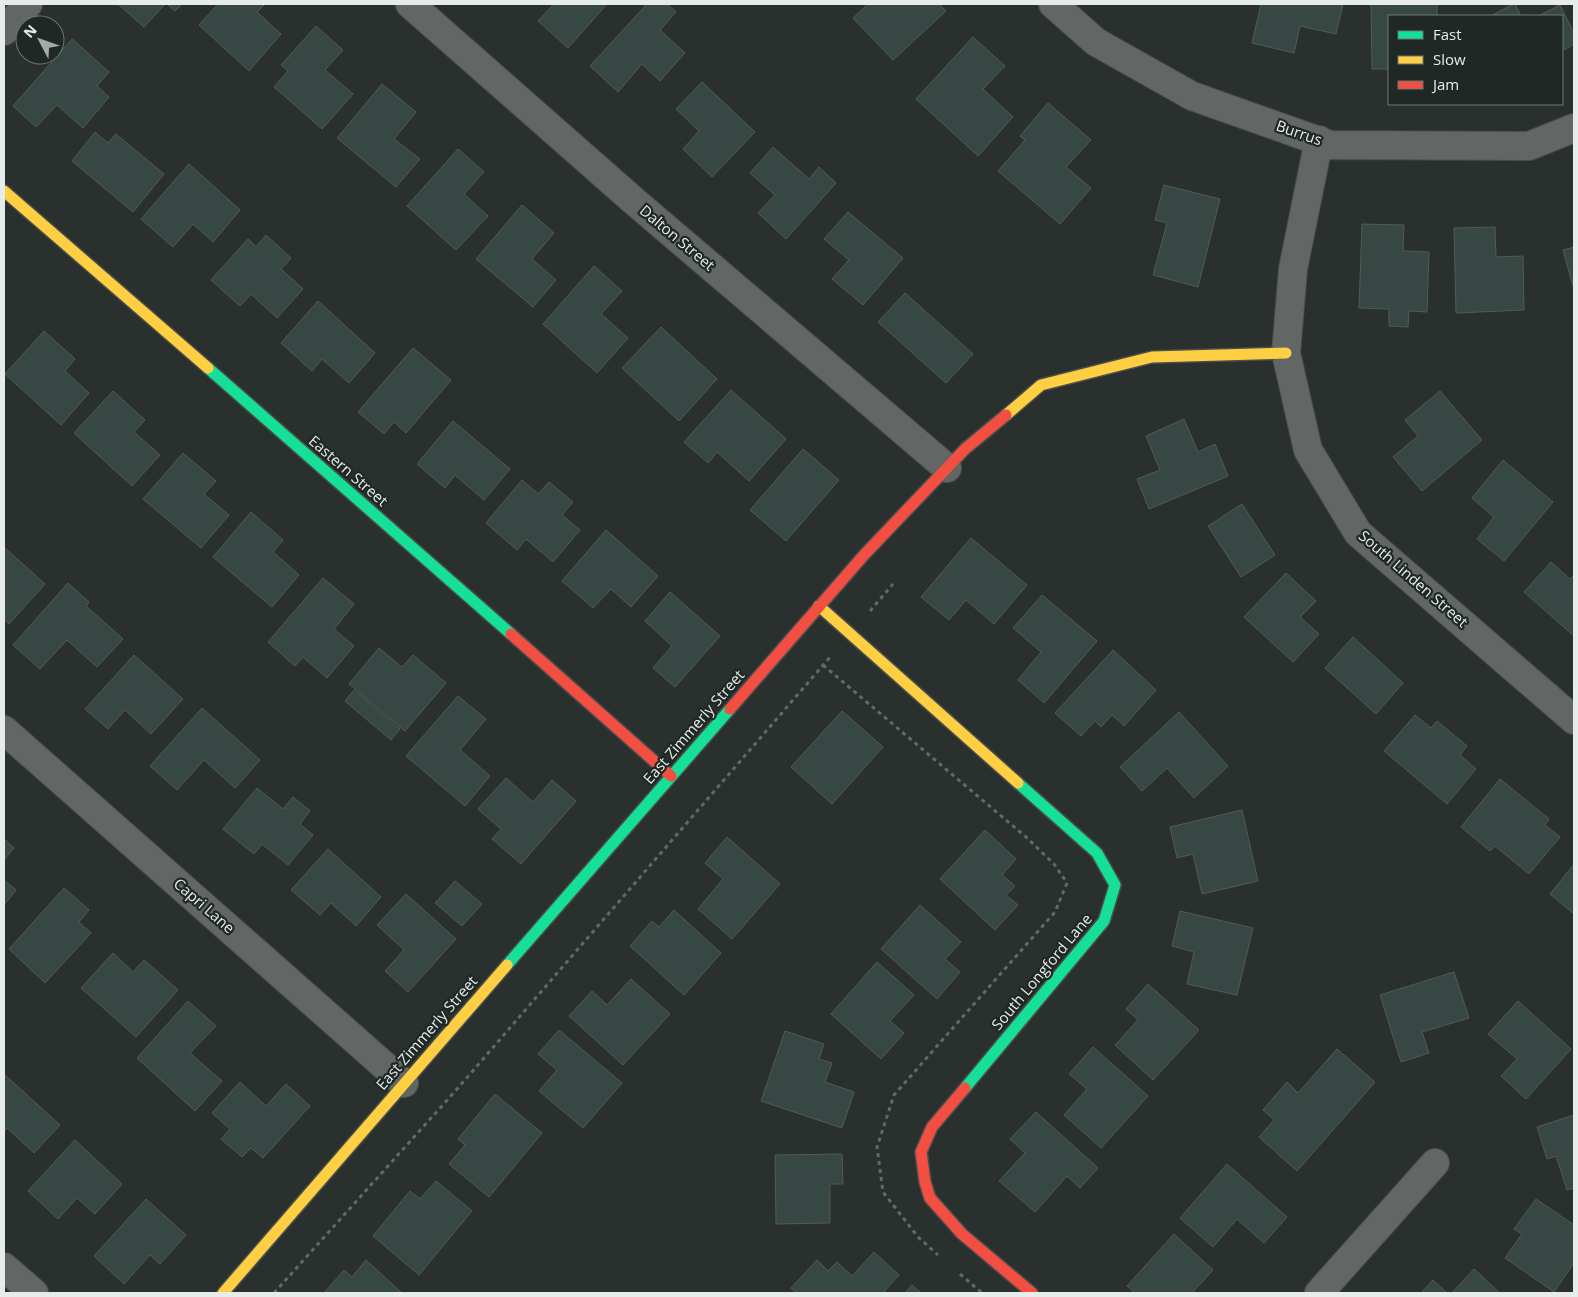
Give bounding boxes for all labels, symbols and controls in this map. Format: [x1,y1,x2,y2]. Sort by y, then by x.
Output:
north arrow [15,15,65,65]
legend [1388,15,1563,105]
text: N [19,21,41,42]
text: Fast [1433,24,1462,44]
text: Slow [1433,49,1466,69]
text: Jam [1431,74,1459,94]
street label: Burrus [1274,115,1325,149]
street label: Dalton Street [636,200,719,275]
street label: Eastern Street [305,430,392,510]
street label: South Linden Street [1355,525,1472,631]
street label: East Zimmerly Street [638,665,748,788]
street label: Capri Lane [170,873,239,937]
street label: South Longford Lane [987,909,1096,1034]
street label: East Zimmerly Street [371,971,481,1094]

